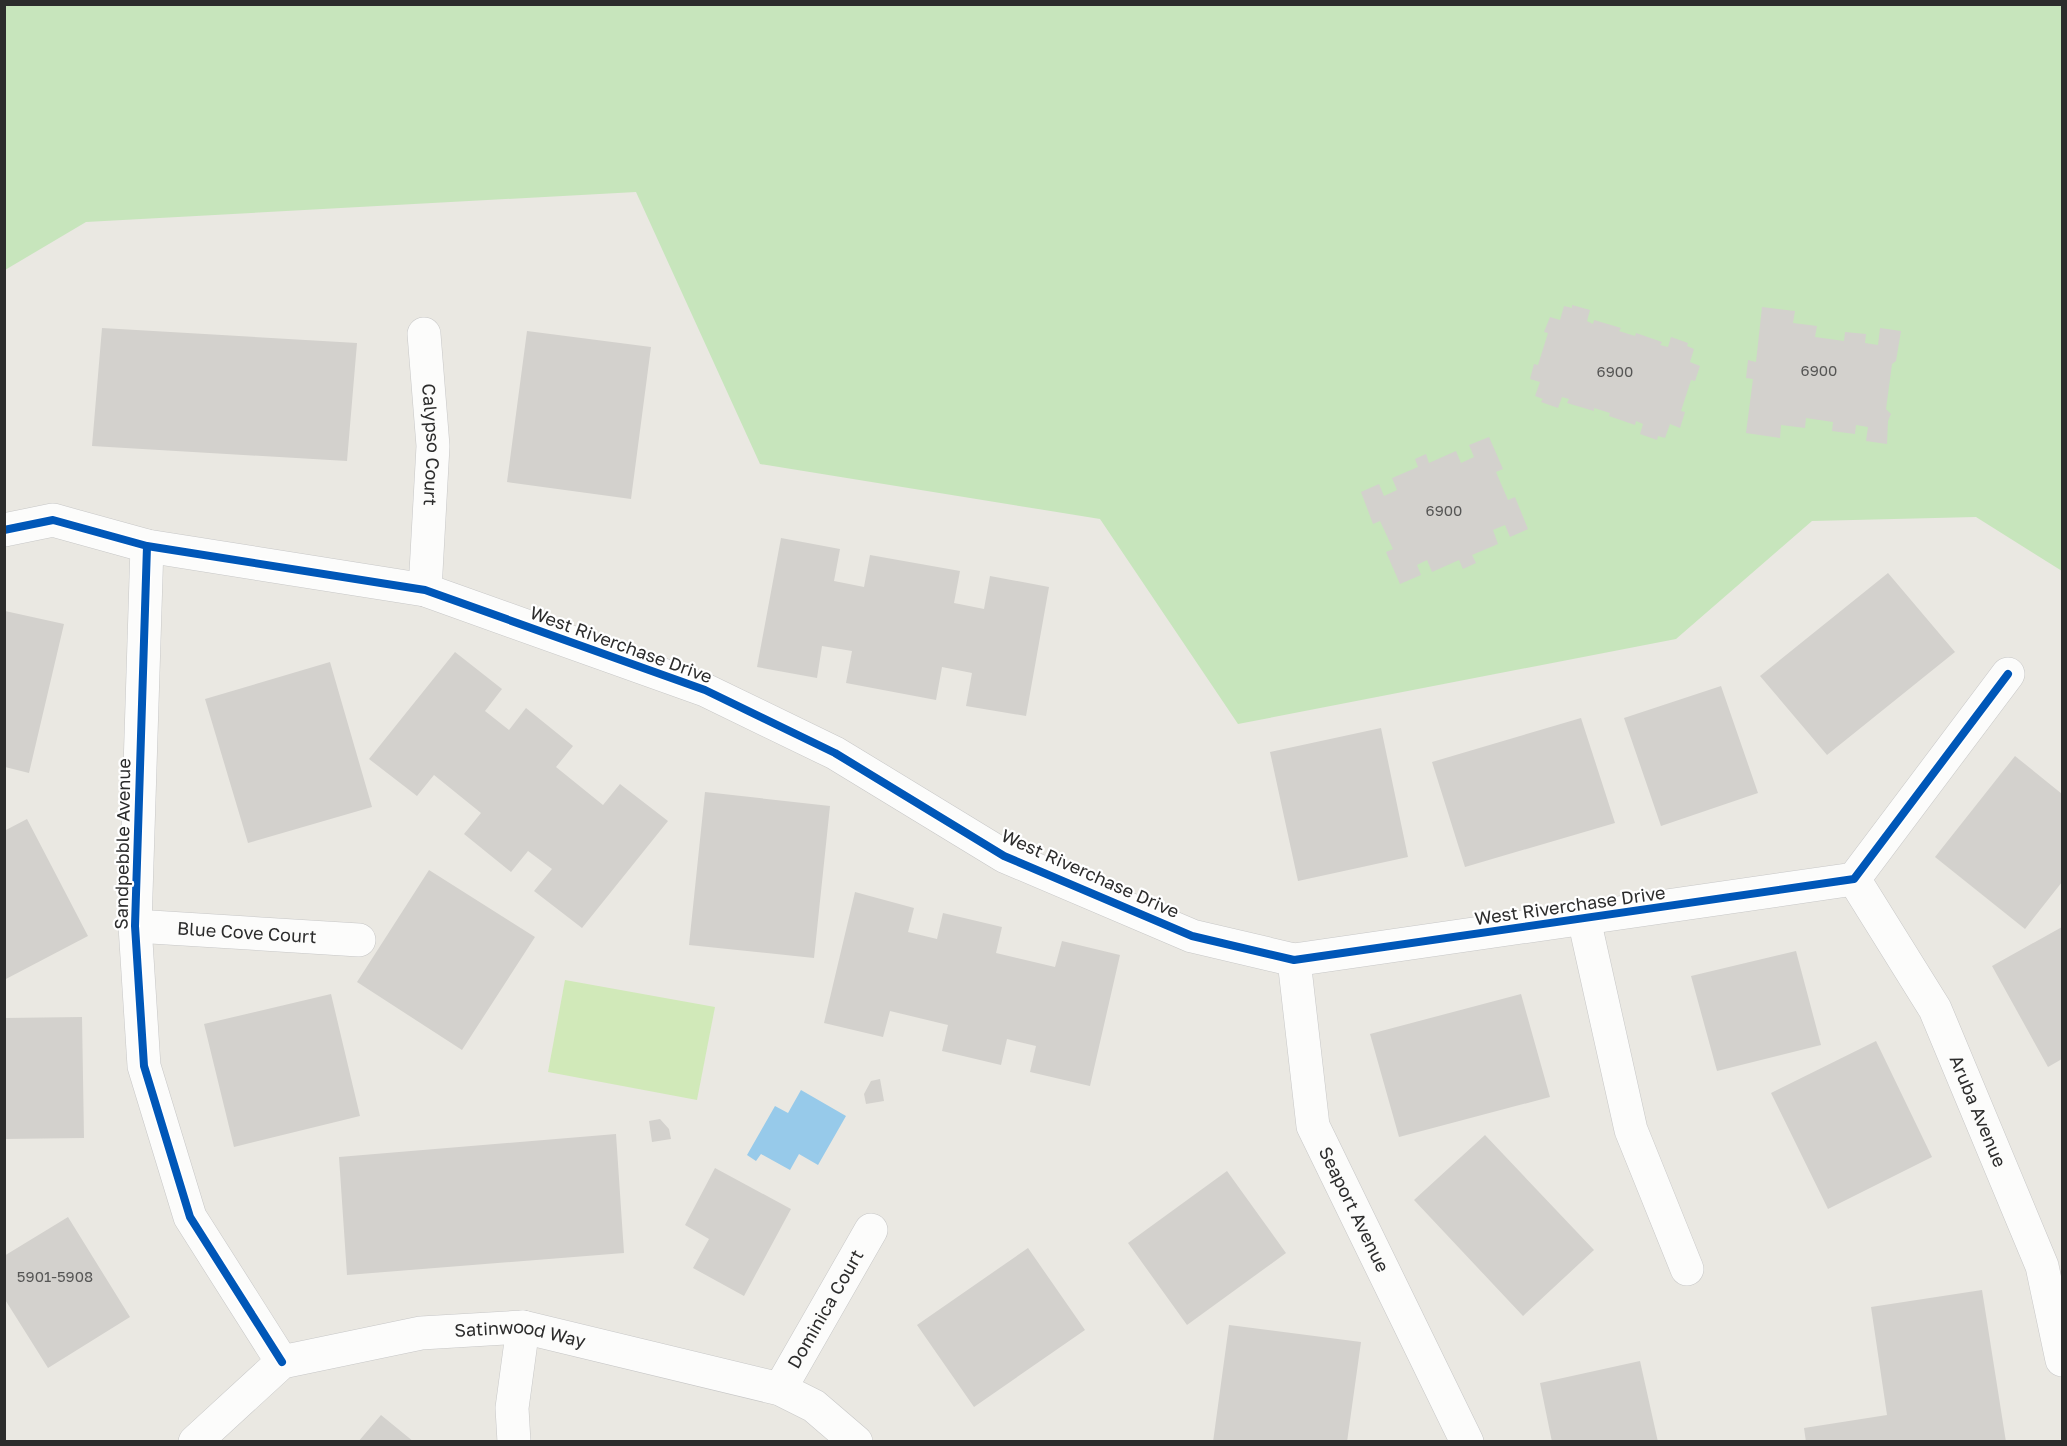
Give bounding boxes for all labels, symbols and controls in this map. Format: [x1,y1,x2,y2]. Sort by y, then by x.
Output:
house number: 6900 [1801,361,1837,379]
house number: 6900 [1597,362,1633,380]
street label: Calypso Court [418,383,445,506]
house number: 6900 [1426,501,1462,519]
street label: West Riverchase Drive [527,601,716,687]
street label: Sandpebble Avenue [110,758,134,930]
street label: West Riverchase Drive [998,824,1183,922]
street label: West Riverchase Drive [1473,881,1667,929]
street label: Blue Cove Court [176,917,317,947]
street label: Aruba Avenue [1945,1052,2012,1170]
street label: Seaport Avenue [1315,1143,1394,1275]
street label: Dominica Court [782,1245,867,1372]
house number: 5901-5908 [17,1267,93,1285]
street label: Satinwood Way [454,1315,588,1352]

